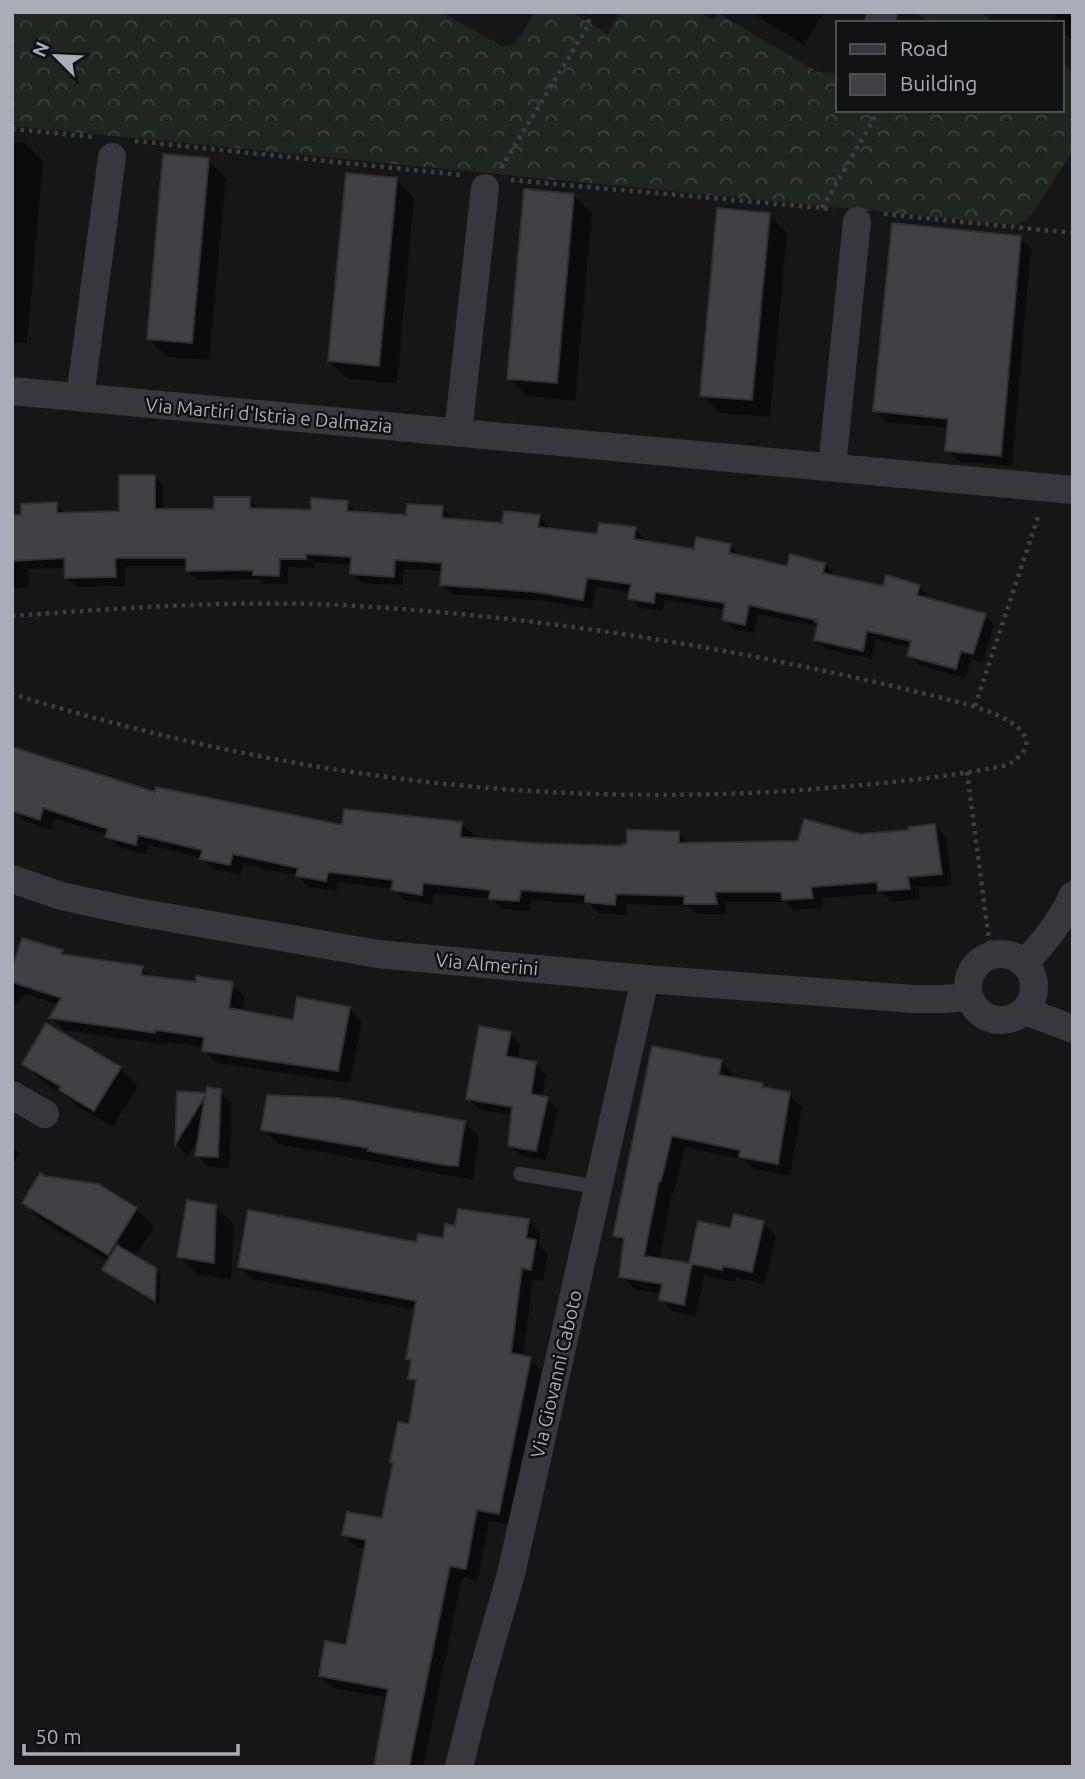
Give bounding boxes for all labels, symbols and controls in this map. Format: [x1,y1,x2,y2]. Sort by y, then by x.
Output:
north arrow [21,21,91,91]
legend [836,21,1064,112]
text: Road [900,36,948,60]
text: N [28,38,53,60]
text: Building [900,71,977,95]
street label: Via Martiri d'Istria e Dalmazia [145,393,393,437]
street label: Via Almerini [435,949,539,979]
street label: Via Giovanni Caboto [526,1288,586,1460]
scale bar [24,1712,238,1756]
text: 50 m [35,1724,82,1748]

